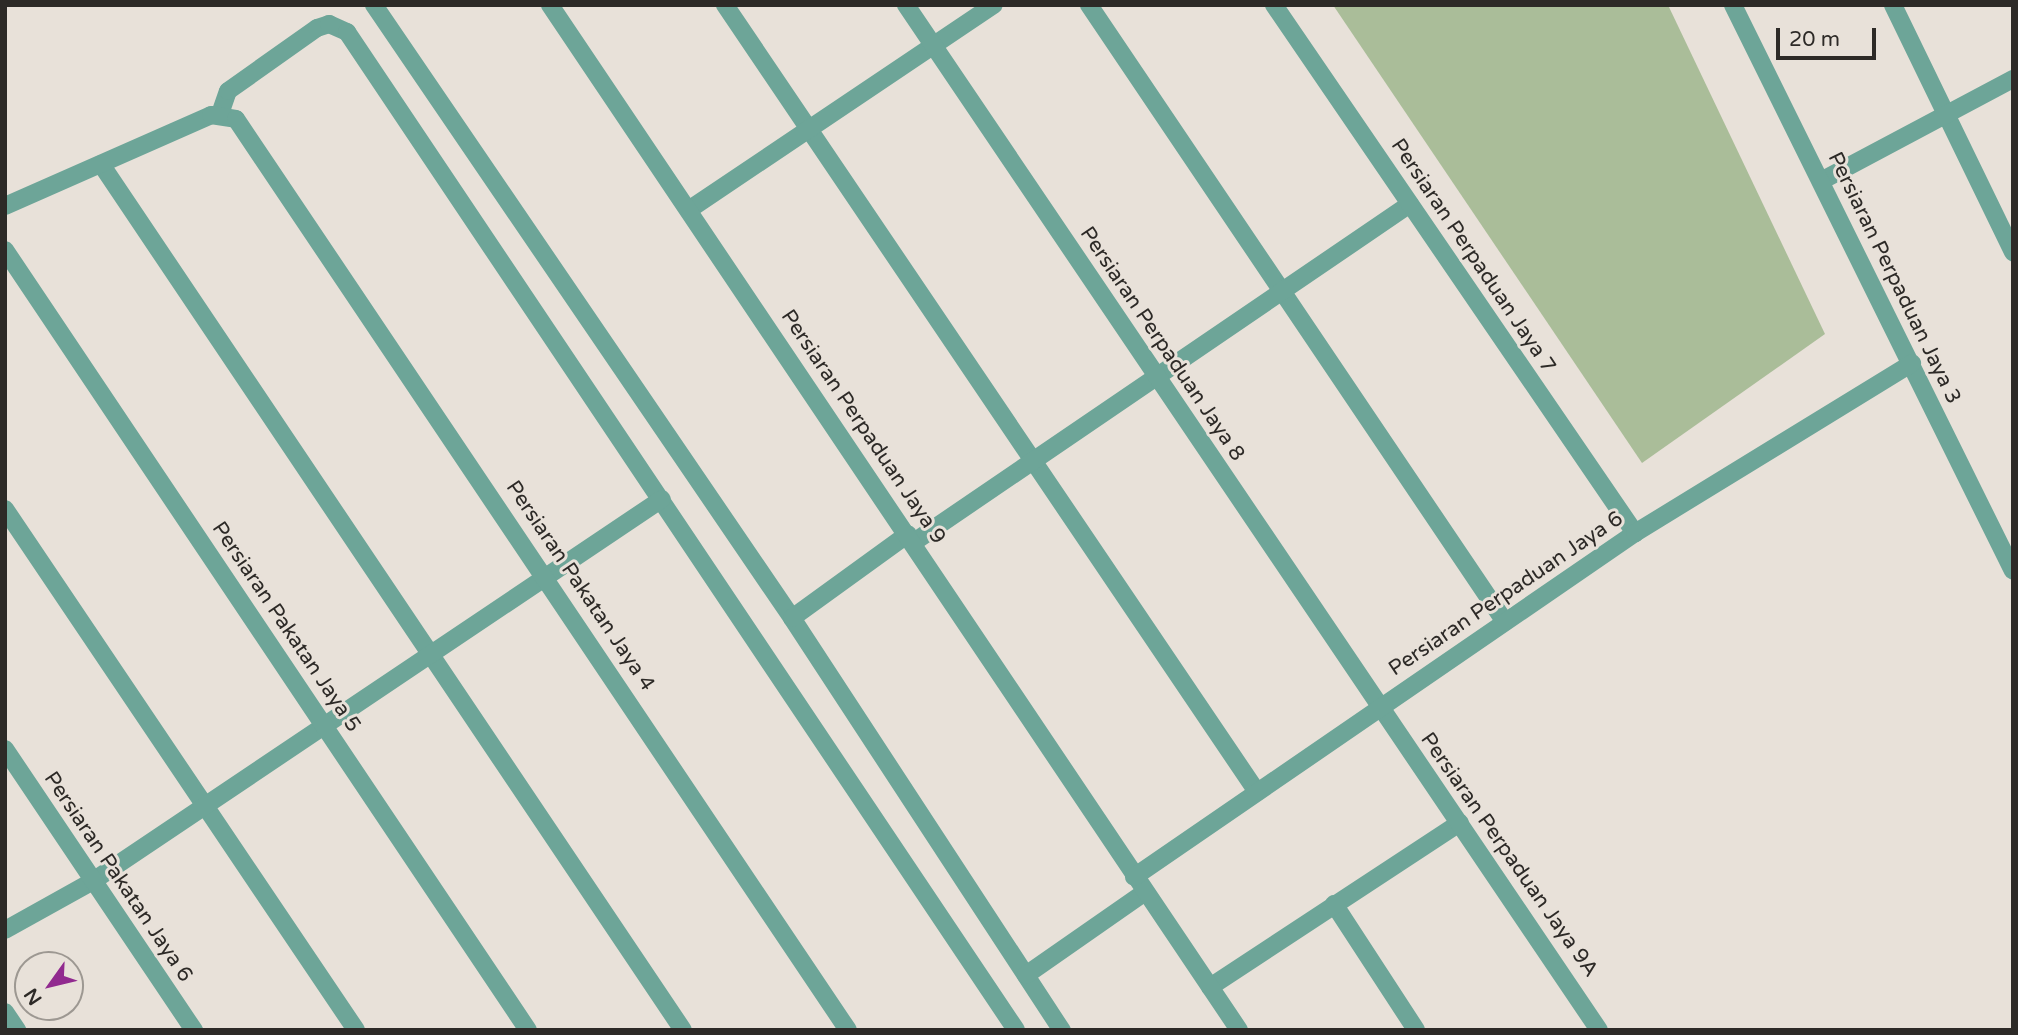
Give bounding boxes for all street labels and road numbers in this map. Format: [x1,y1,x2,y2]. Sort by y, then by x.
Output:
street label: Persiaran Perpaduan Jaya 7 [1385,134,1561,378]
street label: Persiaran Perpaduan Jaya 3 [1822,148,1966,408]
street label: Persiaran Perpaduan Jaya 8 [1074,222,1250,466]
street label: Persiaran Perpaduan Jaya 9 [775,305,951,549]
street label: Persiaran Pakatan Jaya 4 [500,476,660,696]
street label: Persiaran Perpaduan Jaya 6 [1384,506,1628,682]
street label: Persiaran Pakatan Jaya 5 [206,517,366,737]
street label: Persiaran Perpaduan Jaya 9A [1415,728,1603,982]
street label: Persiaran Pakatan Jaya 6 [38,767,198,987]

